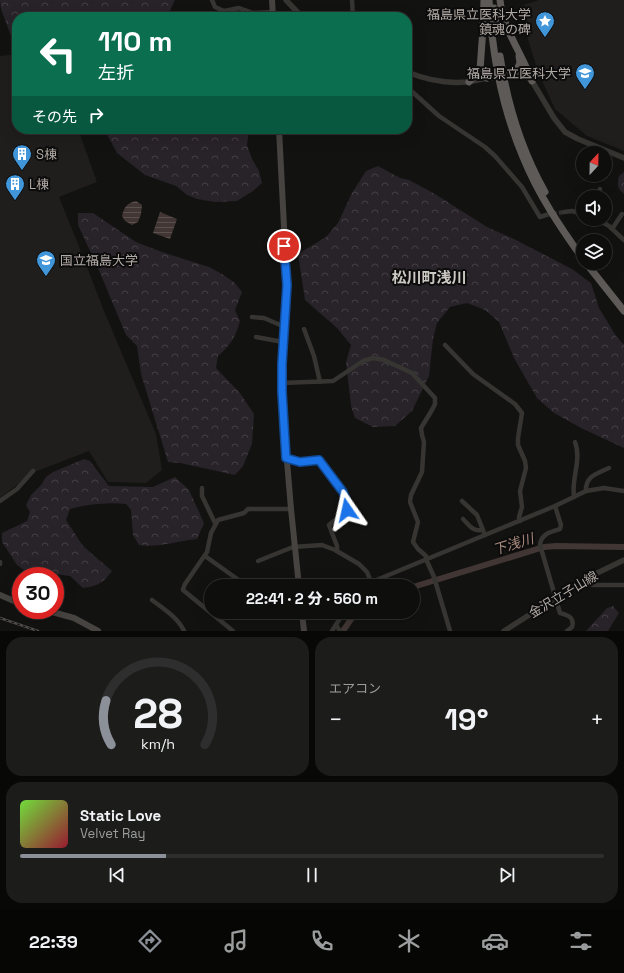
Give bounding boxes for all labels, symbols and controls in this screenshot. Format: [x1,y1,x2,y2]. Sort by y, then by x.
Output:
place label: 福島県立医科大学 鎮魂の碑 [427,6,531,38]
place icon: 福島県立医科大学 鎮魂の碑 [534,10,556,38]
text: 110 m [98,23,172,59]
icon: left [32,28,84,80]
text: 左折 [98,61,134,84]
school or university icon: 福島県立医科大学 [574,62,596,90]
place label: 福島県立医科大学 [467,65,571,82]
icon: right [85,104,107,126]
text: その先 [32,107,77,126]
building icon: S棟 [11,143,33,171]
place label: S棟 [36,146,57,163]
north arrow [576,146,612,182]
map controls [576,146,612,270]
building icon: L棟 [4,173,26,201]
place label: L棟 [29,176,49,193]
button: sound [576,190,612,226]
pin [267,229,301,263]
button: layers [576,234,612,270]
icon: arrive [273,235,295,257]
school or university icon: 国立福島大学 [35,249,57,277]
place label: 国立福島大学 [60,252,138,269]
district label: 松川町浅川 [391,268,467,287]
position arrow [326,489,368,531]
water label: 下浅川 [490,529,538,559]
speed limit sign: 30 [12,567,64,619]
street label: 金沢立子山線 [525,567,601,622]
text: 22:41 · 2 分 · 560 m [246,589,378,608]
text: エアコン [329,680,381,697]
text: 28 [133,686,182,739]
text: 19° [445,700,488,739]
text: − [329,705,343,733]
text: + [590,705,604,733]
text: km/h [140,734,175,752]
text: Static Love [80,806,161,825]
text: Velvet Ray [80,825,145,842]
icon: previous [106,864,128,886]
icon: pause [301,864,323,886]
icon: next [496,864,518,886]
icon: directions [136,927,164,955]
icon: music [222,927,250,955]
icon: phone [308,927,336,955]
icon: climate [395,927,423,955]
icon: car [481,927,509,955]
icon: filters [567,927,595,955]
text: 22:39 [29,930,78,953]

